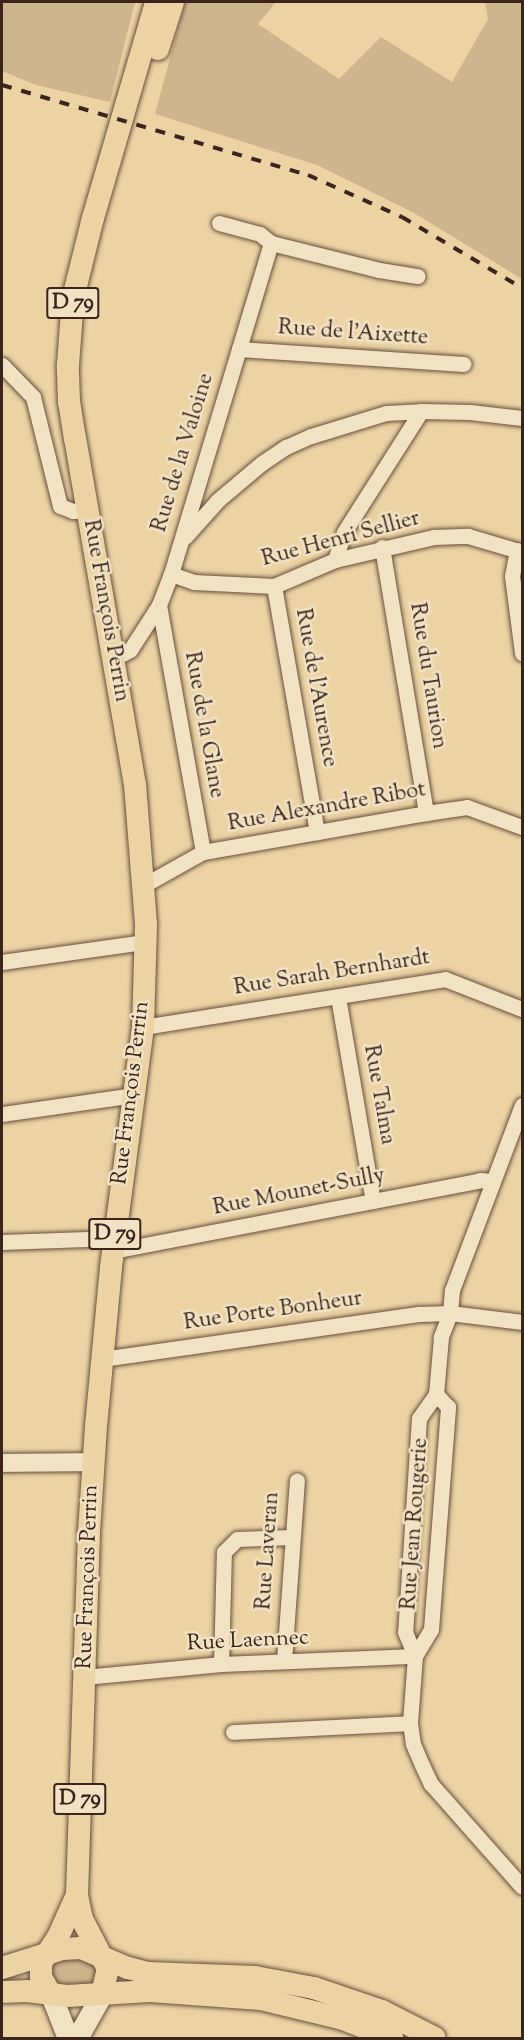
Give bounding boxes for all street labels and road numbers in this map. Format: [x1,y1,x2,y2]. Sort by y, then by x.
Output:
road number: D 79 [46,285,100,321]
street label: Rue de l'Aixette [277,316,429,352]
street label: Rue de la Valoine [147,370,221,536]
street label: Rue Henri Sellier [259,506,423,574]
street label: Rue François Perrin [76,518,134,704]
street label: Rue du Taurion [402,601,452,751]
street label: Rue de l'Aurence [288,607,342,769]
street label: Rue de la Glane [177,650,229,800]
street label: Rue Alexandre Ribot [226,778,428,838]
street label: Rue Sarah Bernhardt [232,945,432,1003]
street label: Rue François Perrin [108,1000,156,1186]
street label: Rue Talma [356,1043,400,1147]
street label: Rue Mounet-Sully [211,1163,387,1223]
road number: D 79 [88,1216,142,1252]
street label: Rue Porte Bonheur [182,1286,364,1338]
street label: Rue Jean Rougerie [397,1437,435,1611]
street label: Rue François Perrin [73,1484,105,1670]
street label: Rue Laveran [252,1491,286,1611]
street label: Rue Laennec [186,1626,310,1658]
road number: D 79 [53,1781,107,1817]

